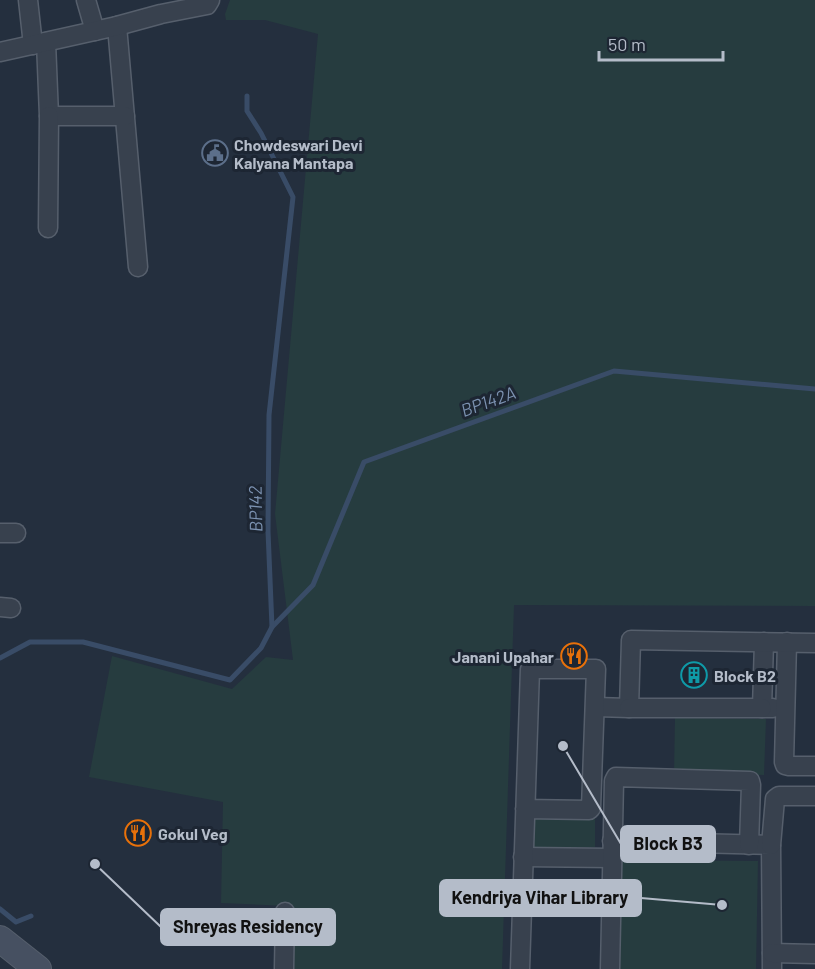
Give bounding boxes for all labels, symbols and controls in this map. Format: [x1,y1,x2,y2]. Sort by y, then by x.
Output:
scale bar [599,24,724,62]
text: 50 m [608,33,646,55]
place label: Chowdeswari Devi Kalyana Mantapa [234,135,363,172]
public building icon: Chowdeswari Devi Kalyana Mantapa [200,138,230,168]
water label: BP142A [457,381,519,421]
water label: BP142 [244,486,266,532]
restaurant icon: Janani Upahar [559,641,589,671]
place label: Janani Upahar [452,647,554,666]
building icon: Block B2 [679,660,709,690]
place label: Block B2 [714,666,776,685]
restaurant icon: Gokul Veg [123,818,153,848]
place label: Gokul Veg [158,824,228,843]
callout: Block B3 [621,826,715,862]
text: Block B3 [633,832,703,854]
callout: Kendriya Vihar Library [440,880,641,916]
text: Kendriya Vihar Library [452,886,628,908]
callout: Shreyas Residency [161,909,335,945]
text: Shreyas Residency [173,915,323,937]

